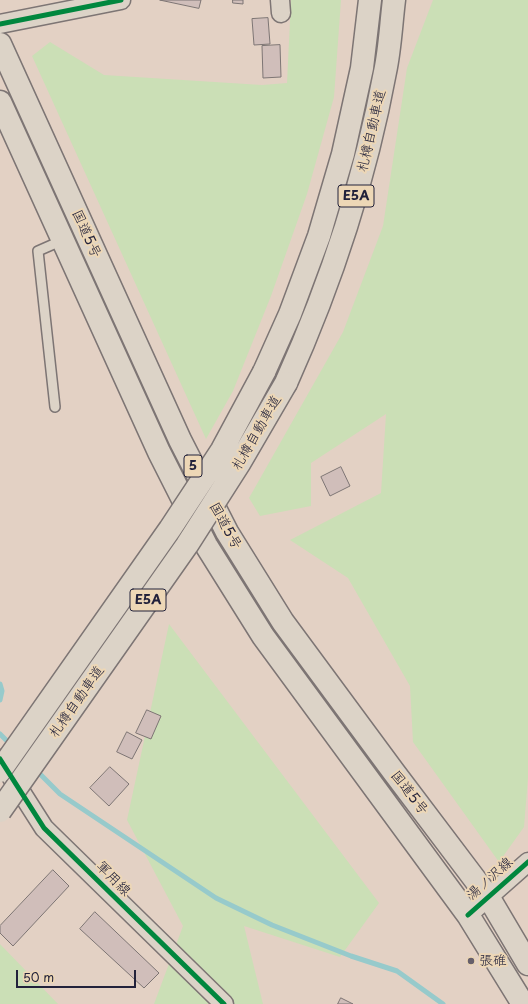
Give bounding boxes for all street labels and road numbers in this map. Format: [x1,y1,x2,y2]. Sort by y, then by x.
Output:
street label: 札樽自動車道 [354,88,390,174]
road number: E5A [338,185,374,207]
street label: 国道5号 [68,207,104,261]
street label: 札樽自動車道 [229,392,285,474]
road number: 5 [184,455,202,477]
street label: 国道5号 [205,500,245,552]
road number: E5A [130,589,166,611]
street label: 札樽自動車道 [46,663,108,741]
street label: 国道5号 [387,768,431,818]
street label: 湯ノ沢線 [464,854,516,904]
street label: 軍用線 [92,858,134,900]

